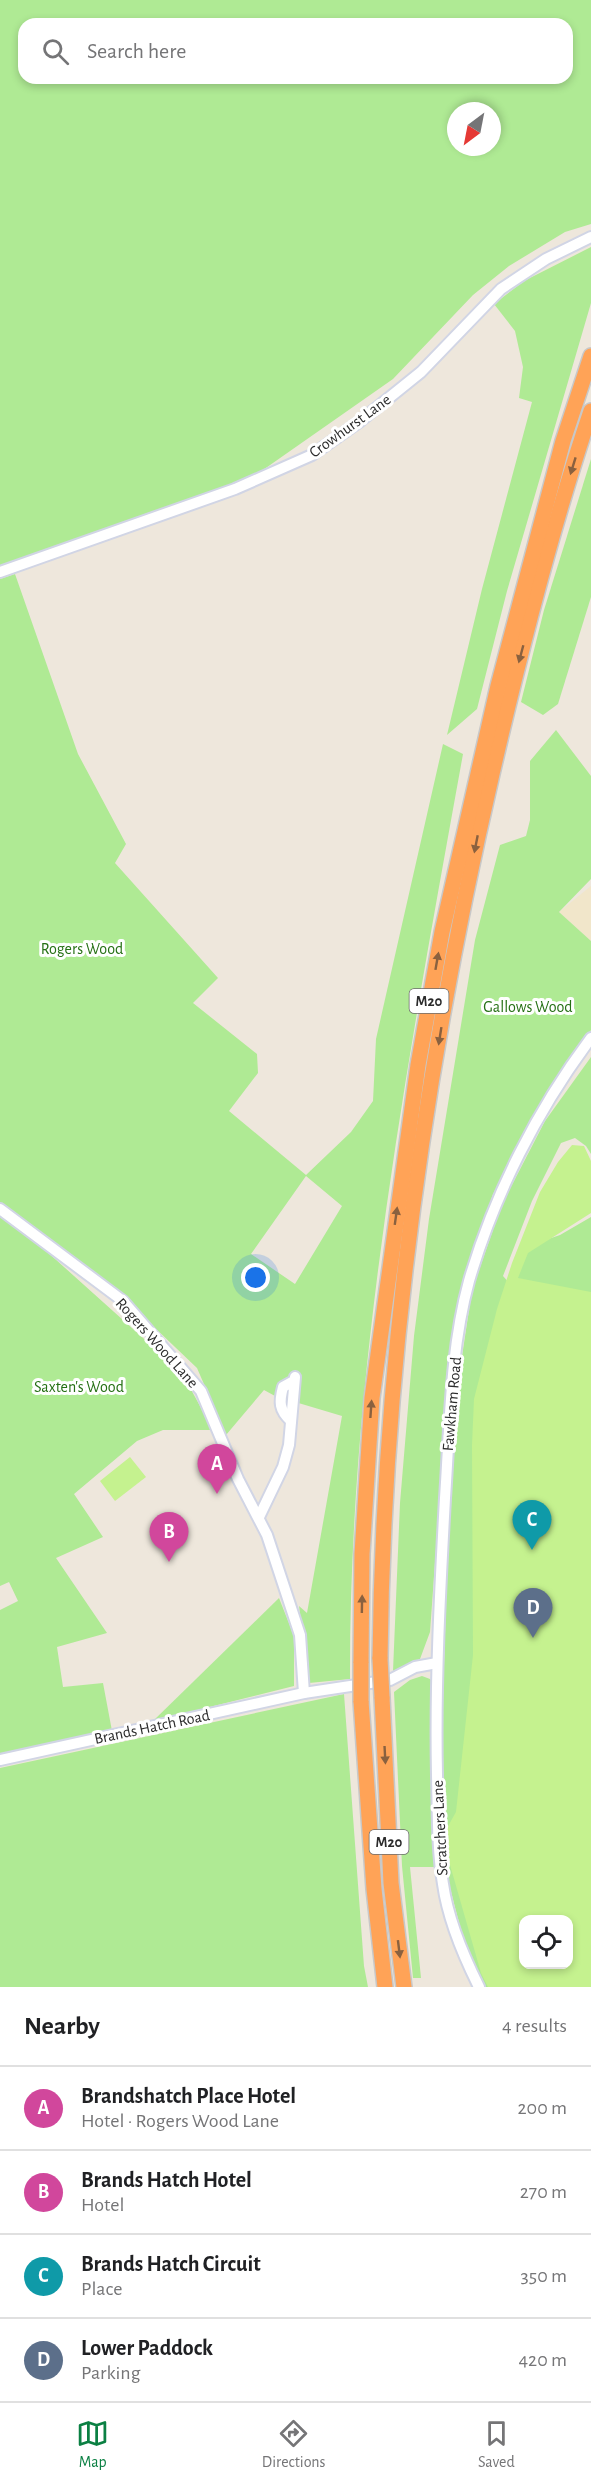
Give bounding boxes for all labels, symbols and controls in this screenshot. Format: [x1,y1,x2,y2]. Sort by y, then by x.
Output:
search box [18,18,573,84]
icon: search [39,35,72,68]
text: Search here [87,40,186,62]
north arrow [447,102,501,156]
street label: Crowhurst Lane [306,391,394,461]
one-way arrow [568,458,577,476]
one-way arrow [516,646,525,664]
one-way arrow [471,835,480,854]
park label: Rogers Wood [41,941,123,957]
one-way arrow [432,951,441,970]
road number: M20 [410,989,448,1013]
park label: Gallows Wood [483,999,573,1015]
one-way arrow [435,1026,444,1045]
one-way arrow [392,1206,401,1225]
your location [241,1263,270,1292]
street label: Rogers Wood Lane [113,1295,201,1391]
street label: Fawkham Road [440,1356,464,1452]
park label: Saxten's Wood [34,1379,124,1395]
one-way arrow [367,1400,376,1419]
pin: A [198,1444,236,1494]
pin: C [512,1500,552,1550]
pin: B [150,1512,188,1562]
pin: D [514,1588,552,1638]
one-way arrow [357,1595,367,1614]
street label: Brands Hatch Road [93,1707,211,1747]
one-way arrow [380,1745,389,1764]
street label: Scratchers Lane [430,1780,450,1876]
road number: M20 [370,1830,408,1854]
map controls [519,1915,573,1969]
button: locate [519,1915,573,1969]
one-way arrow [394,1940,404,1959]
text: Nearby [24,2013,100,2039]
text: 4 results [502,2016,567,2036]
text: Brandshatch Place Hotel [81,2085,296,2107]
text: A [38,2098,50,2118]
text: 200 m [517,2098,567,2118]
text: Hotel · Rogers Wood Lane [81,2111,279,2131]
text: Brands Hatch Hotel [81,2169,252,2191]
text: B [38,2182,49,2202]
text: 270 m [520,2182,567,2202]
text: Hotel [81,2195,124,2215]
text: Brands Hatch Circuit [81,2253,261,2275]
text: C [38,2266,49,2286]
text: 350 m [521,2266,567,2286]
text: Place [81,2279,122,2299]
text: Lower Paddock [81,2337,213,2359]
text: D [37,2350,50,2370]
text: 420 m [518,2350,567,2370]
text: Parking [81,2363,140,2383]
tab: Map [76,2417,109,2472]
tab: Directions [262,2417,326,2472]
tab: Saved [478,2417,515,2472]

